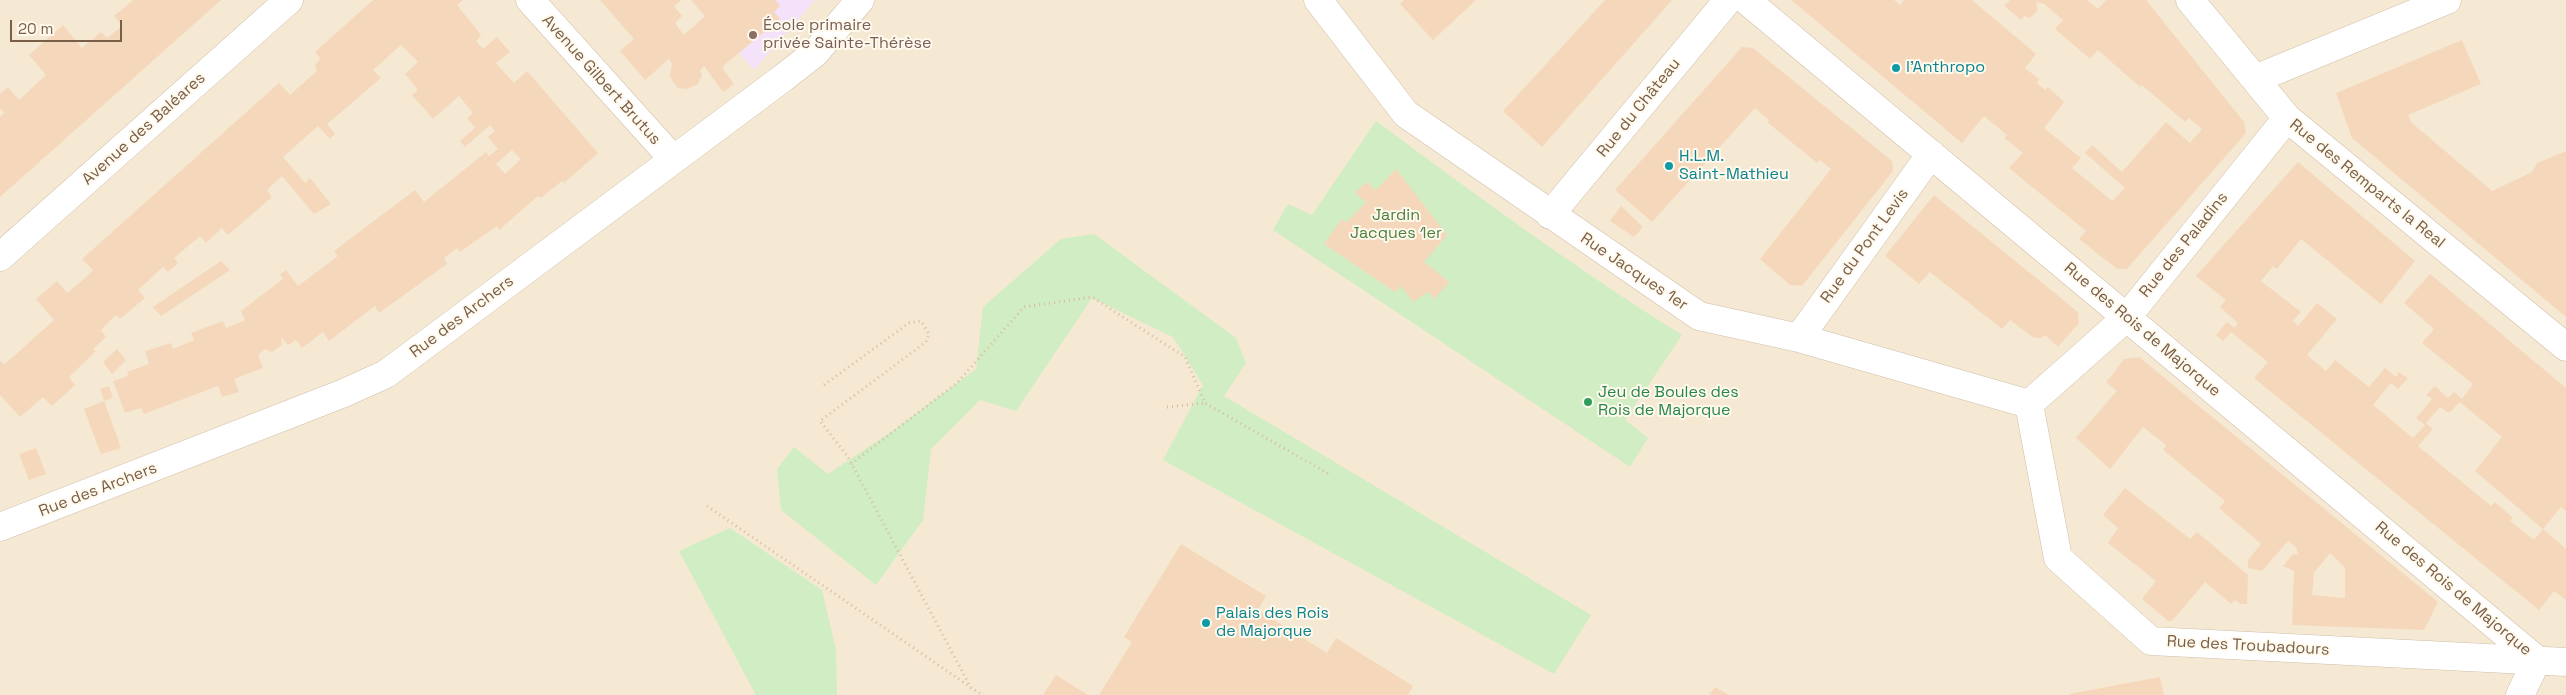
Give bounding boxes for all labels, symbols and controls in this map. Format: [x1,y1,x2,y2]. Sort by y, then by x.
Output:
scale bar [12,10,125,42]
street label: Avenue Gilbert Brutus [538,11,664,149]
place label: École primaire privée Sainte-Thérèse [763,16,931,54]
text: 20 m [18,19,53,38]
marker: École primaire privée Sainte-Thérèse [747,29,759,41]
street label: Rue du Château [1593,55,1685,161]
place label: l'Anthropo [1906,58,1985,78]
marker: l'Anthropo [1890,62,1902,74]
street label: Avenue des Baléares [79,69,209,189]
street label: Rue des Remparts la Real [2285,115,2449,253]
place label: H.L.M. Saint-Mathieu [1679,147,1789,185]
marker: H.L.M. Saint-Mathieu [1663,160,1675,172]
street label: Rue du Pont Levis [1817,185,1913,307]
street label: Rue des Paladins [2136,189,2232,301]
park label: Jardin Jacques 1er [1350,206,1442,244]
street label: Rue Jacques 1er [1577,229,1691,315]
street label: Rue des Rois de Majorque [2060,259,2224,401]
street label: Rue des Archers [406,272,518,362]
place label: Jeu de Boules des Rois de Majorque [1598,383,1739,421]
marker: Jeu de Boules des Rois de Majorque [1582,396,1594,408]
street label: Rue des Archers [36,459,160,521]
street label: Rue des Rois de Majorque [2371,518,2535,660]
place label: Palais des Rois de Majorque [1216,604,1329,642]
marker: Palais des Rois de Majorque [1200,617,1212,629]
street label: Rue des Troubadours [2166,632,2330,660]

